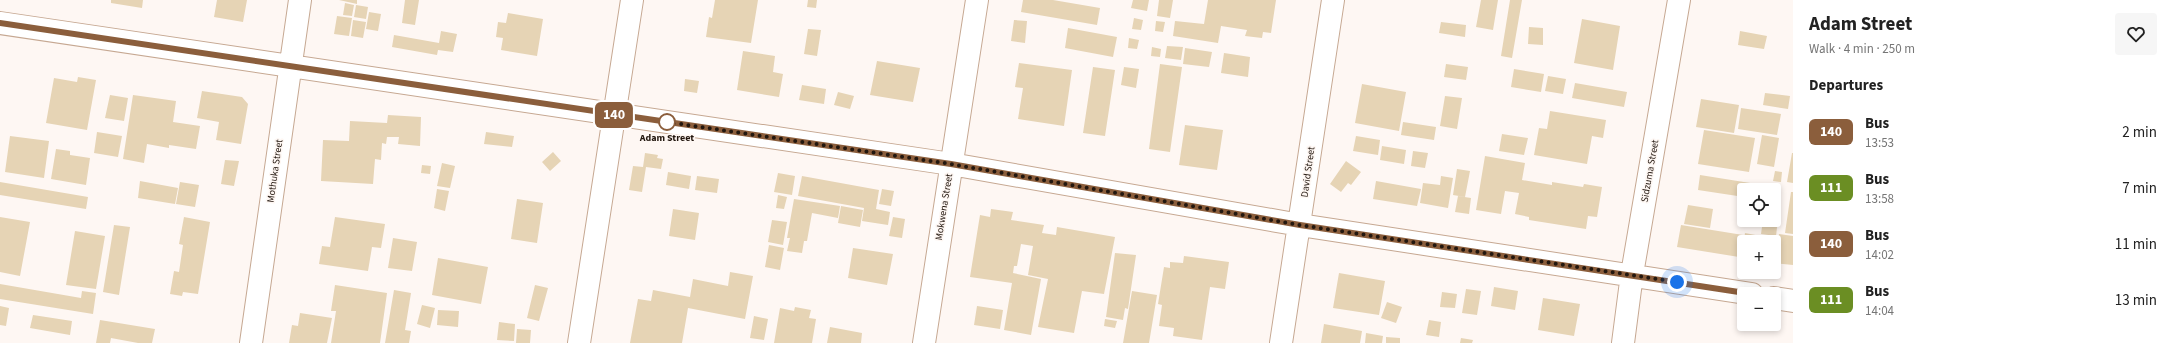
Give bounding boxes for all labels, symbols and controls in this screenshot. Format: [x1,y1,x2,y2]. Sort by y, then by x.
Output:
text: Adam Street [1809,11,1912,38]
button: heart [2115,13,2157,55]
text: Walk · 4 min · 250 m [1809,40,1915,58]
text: Departures [1809,75,1883,96]
line badge: 140 [591,102,637,128]
text: 140 [603,105,625,125]
marker: Adam Street [658,113,676,131]
text: Bus [1865,113,1889,134]
text: 140 [1820,122,1842,142]
text: 2 min [2122,122,2157,143]
place label: Adam Street [639,131,694,145]
text: 13:53 [1865,134,1894,152]
street label: Mothuka Street [264,138,286,204]
street label: Sidzuma Street [1638,138,1662,203]
street label: David Street [1298,145,1319,198]
text: Bus [1865,169,1889,190]
street label: Mokwena Street [932,172,956,241]
text: 111 [1820,178,1842,198]
text: 7 min [2122,178,2157,199]
map controls [1737,183,1781,331]
button: locate [1737,183,1781,227]
text: 13:58 [1865,190,1894,208]
text: Bus [1865,225,1889,246]
text: 140 [1820,234,1842,254]
text: 11 min [2115,234,2157,255]
button: + [1737,235,1781,279]
text: 14:02 [1865,246,1894,264]
your location [1667,272,1687,292]
text: Bus [1865,281,1889,302]
button: − [1737,287,1781,331]
text: 111 [1820,290,1842,310]
text: 13 min [2115,290,2157,311]
text: 14:04 [1865,302,1894,320]

